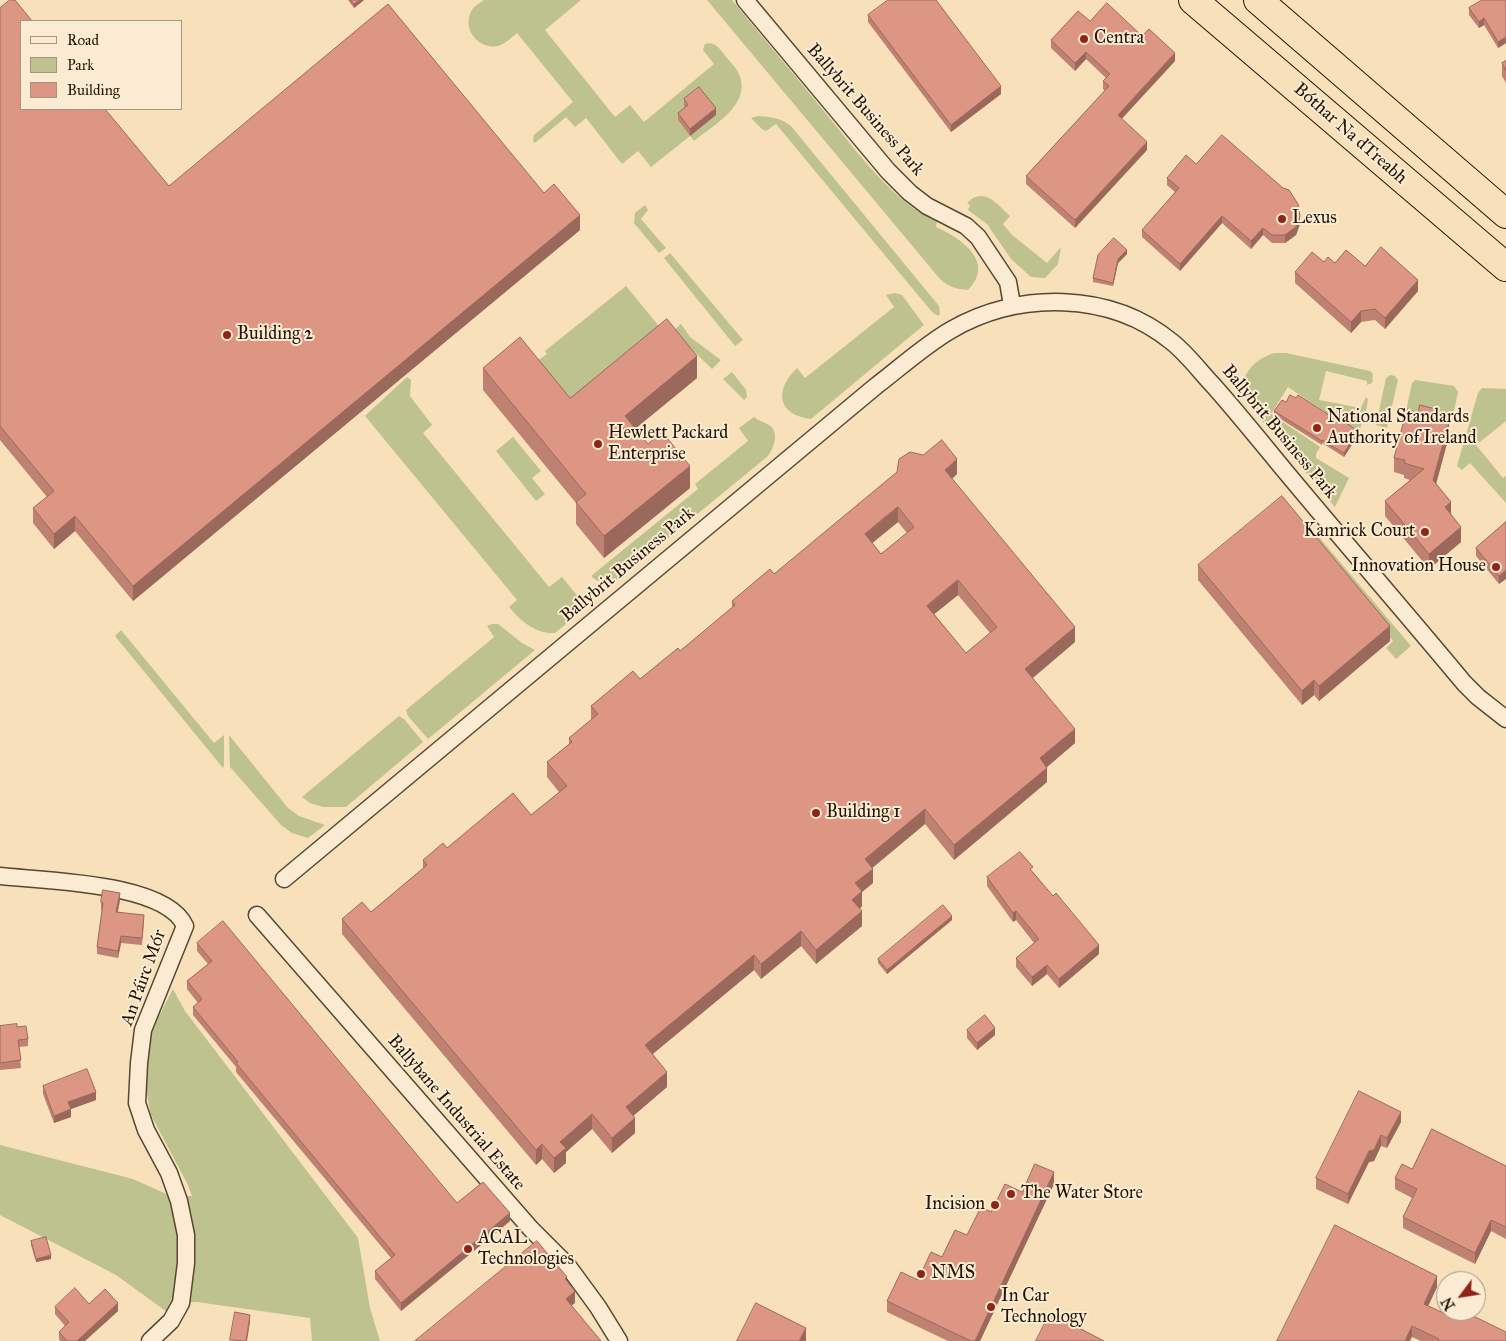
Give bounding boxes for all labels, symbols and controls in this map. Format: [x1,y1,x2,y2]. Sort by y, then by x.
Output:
legend [20,20,182,110]
place label: Centra [1094,28,1144,50]
text: Road [67,31,99,49]
marker: Centra [1078,33,1090,45]
street label: Ballybrit Business Park [802,40,928,180]
text: Park [67,56,94,74]
street label: Bóthar Na dTreabh [1289,79,1411,189]
text: Building [67,81,120,99]
place label: Lexus [1292,208,1337,230]
marker: Lexus [1276,213,1288,225]
place label: Building 2 [237,324,313,346]
marker: Building 2 [221,329,233,341]
street label: Ballybrit Business Park [1217,361,1341,503]
place label: National Standards Authority of Ireland [1327,407,1476,449]
marker: National Standards Authority of Ireland [1311,422,1323,434]
place label: Hewlett Packard Enterprise [608,423,728,466]
marker: Hewlett Packard Enterprise [592,438,604,450]
street label: Ballybrit Business Park [557,503,699,627]
place label: Kamrick Court [1304,521,1415,543]
marker: Kamrick Court [1419,526,1431,538]
place label: Innovation House [1351,556,1486,578]
marker: Innovation House [1490,561,1502,573]
place label: Building 1 [826,802,900,824]
marker: Building 1 [810,807,822,819]
street label: An Páirc Mór [117,927,171,1029]
street label: Ballybane Industrial Estate [383,1031,529,1195]
place label: The Water Store [1021,1183,1143,1205]
marker: The Water Store [1005,1188,1017,1200]
place label: Incision [925,1194,985,1216]
marker: Incision [989,1199,1001,1211]
place label: ACAL Technologies [478,1228,574,1270]
marker: ACAL Technologies [462,1243,474,1255]
place label: NMS [931,1263,975,1285]
marker: NMS [915,1268,927,1280]
north arrow [1436,1271,1486,1321]
place label: In Car Technology [1001,1286,1087,1328]
text: N [1438,1294,1459,1313]
marker: In Car Technology [985,1301,997,1313]

